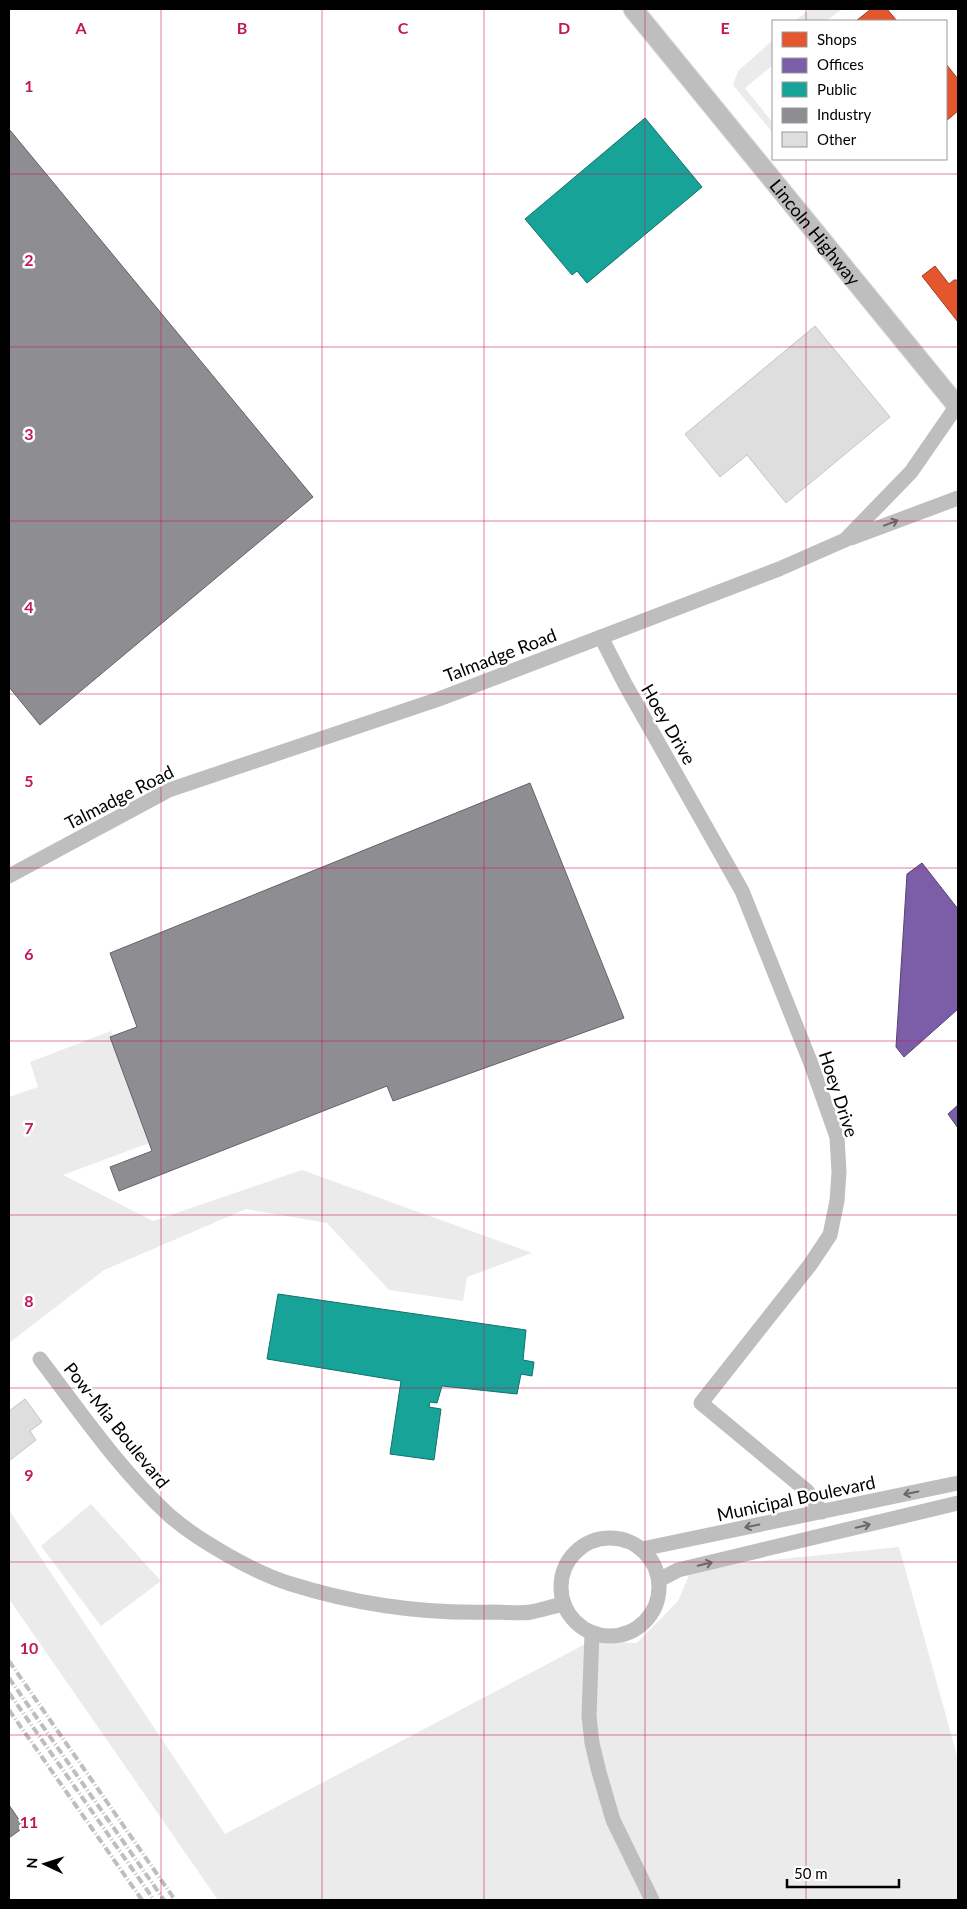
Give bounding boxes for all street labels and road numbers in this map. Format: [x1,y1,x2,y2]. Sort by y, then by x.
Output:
street label: Lincoln Highway [765,175,865,290]
street label: Talmadge Road [441,623,559,687]
street label: Hoey Drive [637,680,701,768]
street label: Talmadge Road [61,760,177,834]
street label: Hoey Drive [815,1048,863,1140]
street label: Pow-Mia Boulevard [60,1358,174,1492]
street label: Municipal Boulevard [715,1470,877,1526]

